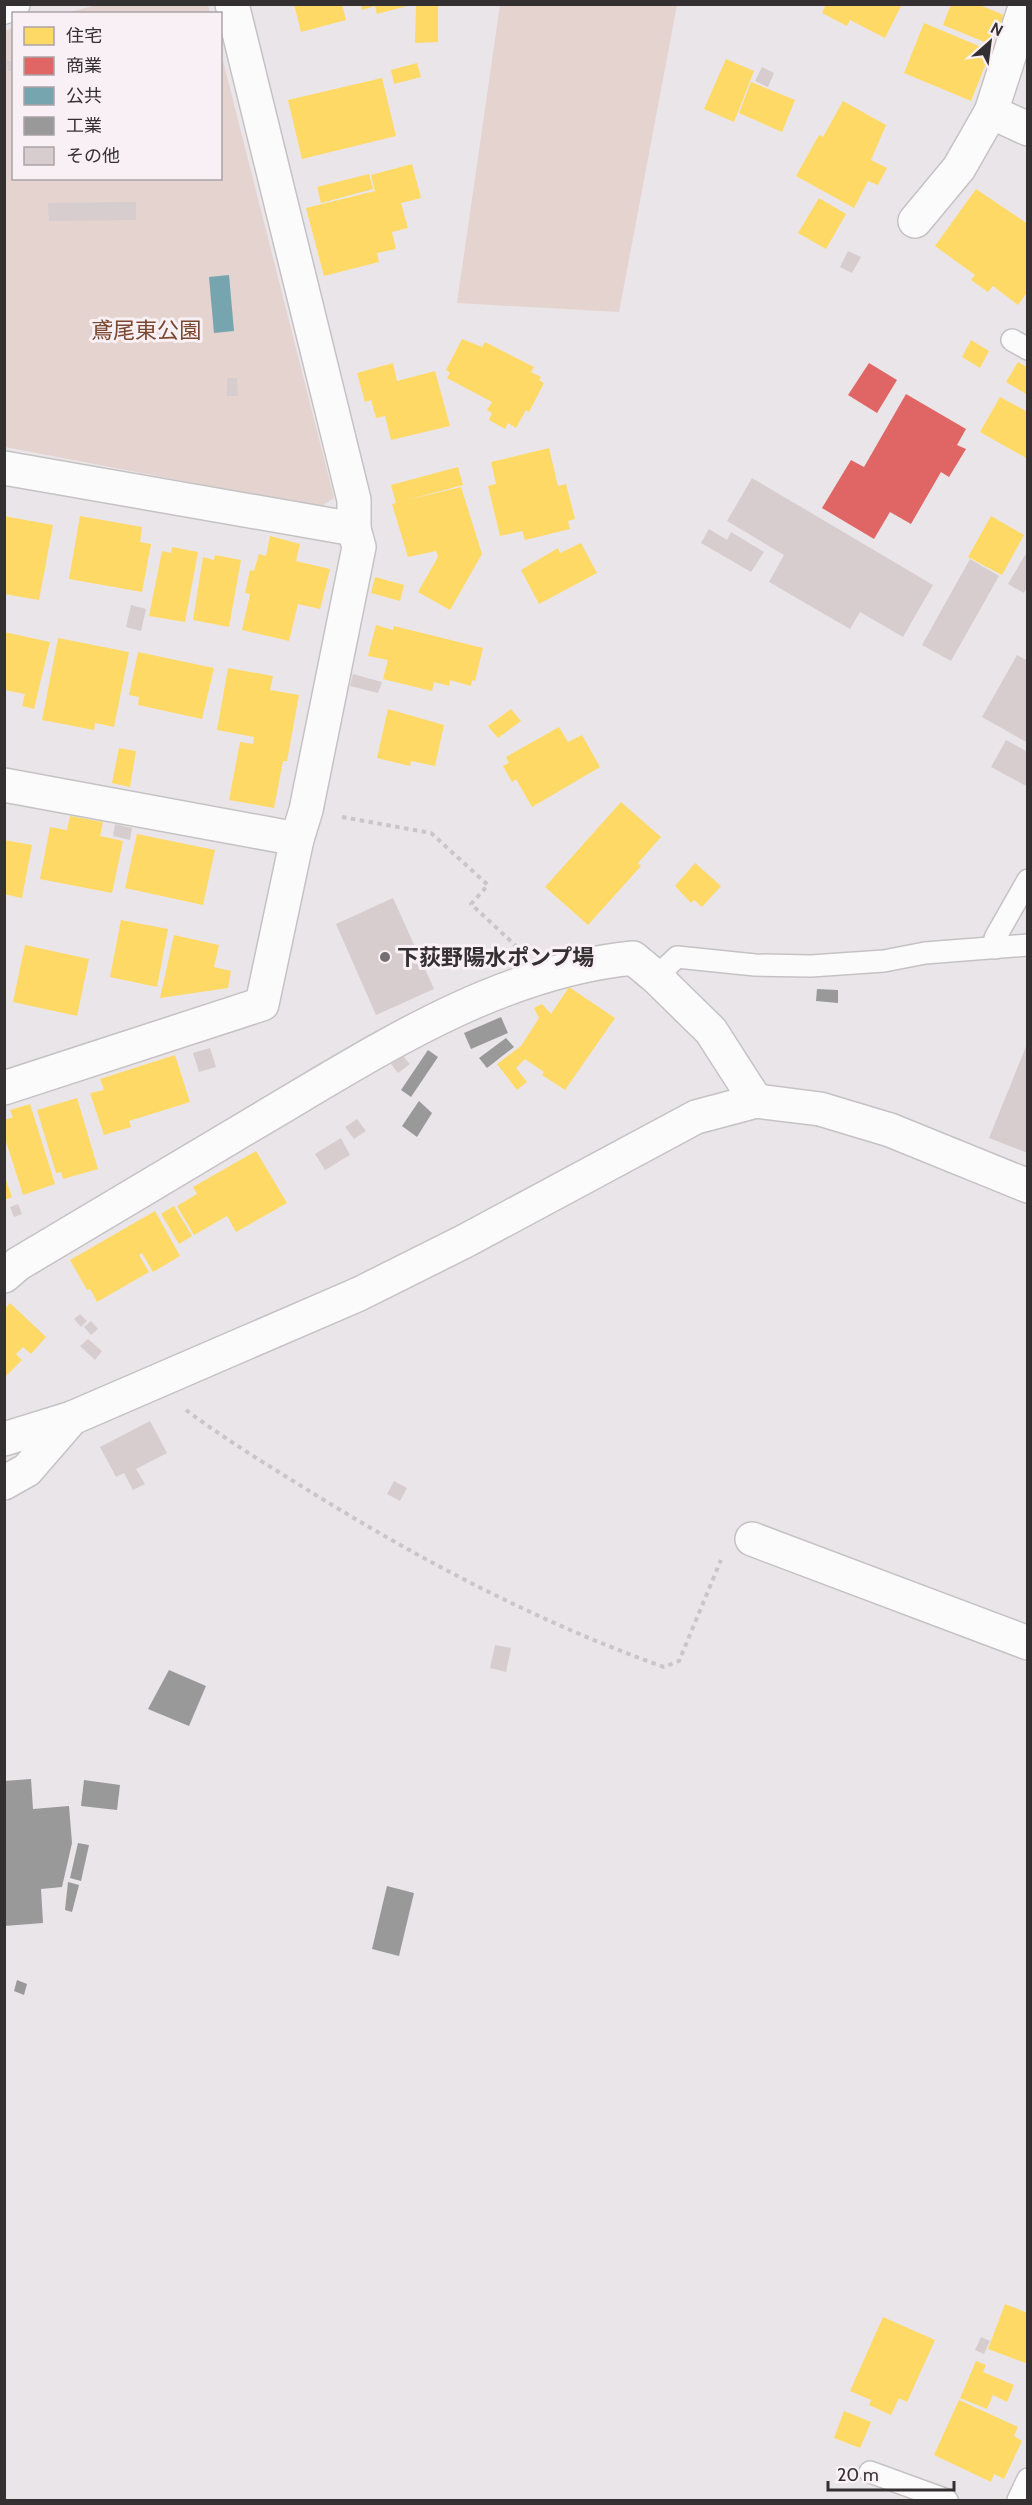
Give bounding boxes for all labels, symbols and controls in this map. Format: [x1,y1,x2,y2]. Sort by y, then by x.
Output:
legend [12,12,222,180]
north arrow [960,12,1020,72]
text: N [987,18,1006,40]
text: 住宅 [66,25,102,47]
text: 商業 [66,55,102,77]
text: 公共 [66,85,102,107]
text: 工業 [66,115,102,137]
text: その他 [66,145,120,167]
park label: 鳶尾東公園 [91,317,201,344]
place label: 下荻野陽水ポンプ場 [397,944,594,971]
marker: 下荻野陽水ポンプ場 [378,950,392,964]
scale bar [828,2454,954,2492]
text: 20 m [837,2464,879,2486]

